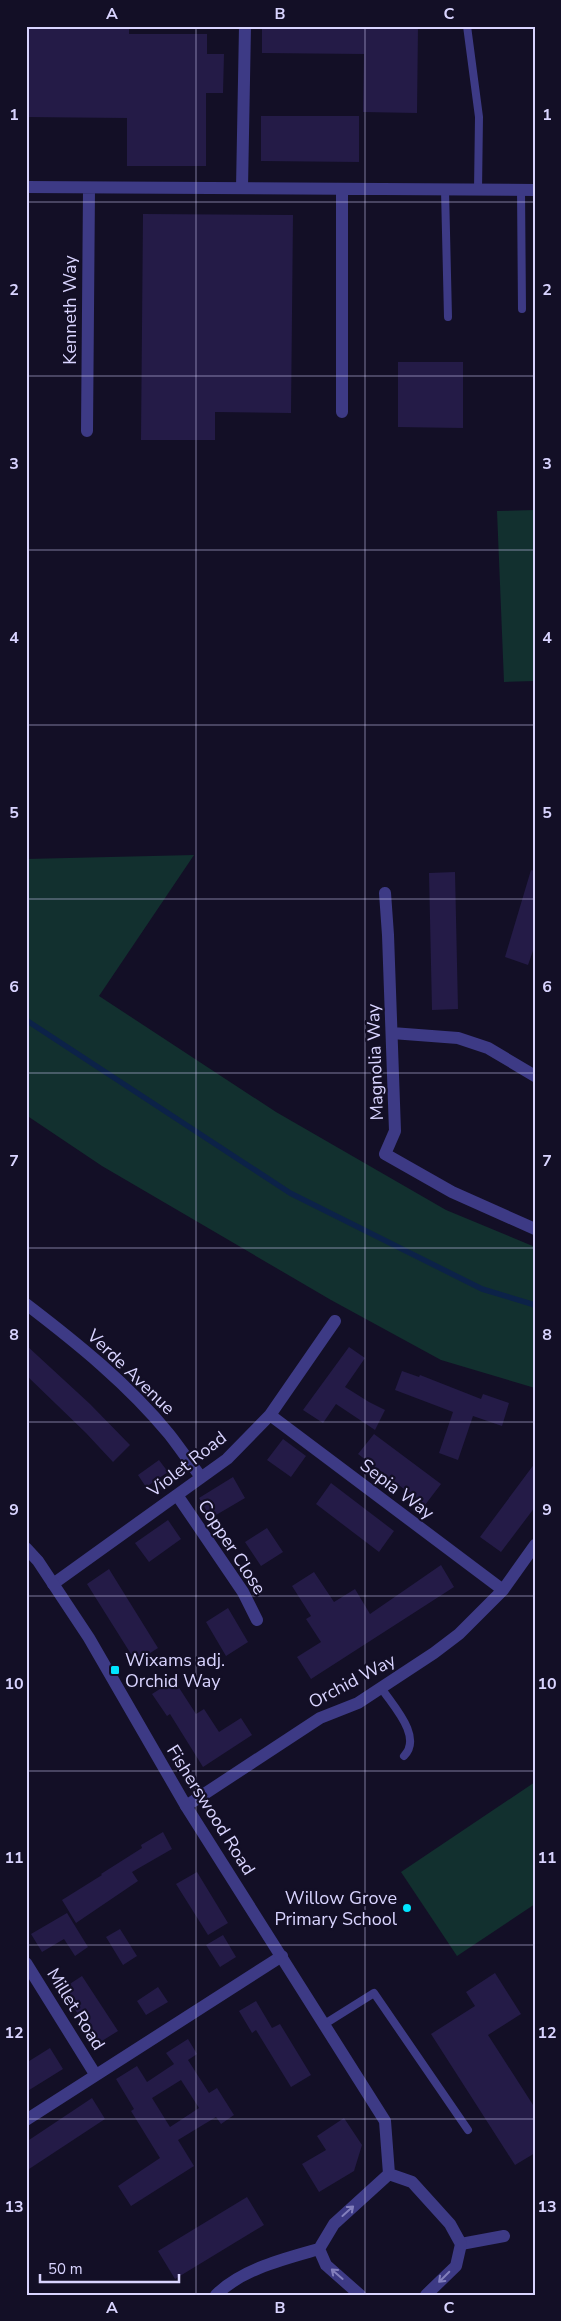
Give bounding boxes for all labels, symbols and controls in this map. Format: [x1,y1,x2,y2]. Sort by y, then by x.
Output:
text: A [106,3,118,25]
text: B [274,3,286,25]
text: C [444,3,455,25]
text: 1 [9,104,19,126]
text: 1 [542,104,552,126]
street label: Kenneth Way [58,255,82,365]
text: 2 [9,279,19,301]
text: 2 [542,279,552,301]
text: 3 [9,453,19,475]
text: 3 [542,453,552,475]
text: 4 [9,627,19,649]
text: 4 [542,627,552,649]
text: 5 [9,802,19,824]
text: 5 [542,802,552,824]
text: 6 [9,976,19,998]
text: 6 [542,976,552,998]
street label: Magnolia Way [361,1002,389,1121]
text: 7 [9,1150,19,1172]
text: 7 [542,1150,552,1172]
street label: Verde Avenue [81,1323,180,1420]
text: 8 [9,1324,19,1346]
text: 8 [542,1324,552,1346]
street label: Violet Road [142,1426,232,1503]
street label: Sepia Way [355,1453,440,1525]
street label: Copper Close [192,1495,272,1599]
text: 9 [9,1499,19,1521]
text: 9 [542,1499,552,1521]
place label: Wixams adj. Orchid Way [125,1648,225,1693]
street label: Orchid Way [304,1648,400,1714]
marker: Wixams adj. Orchid Way [109,1664,121,1676]
text: 10 [4,1673,24,1695]
text: 10 [537,1673,557,1695]
street label: Fisherswood Road [161,1740,261,1880]
text: 11 [4,1847,24,1869]
text: 11 [537,1847,557,1869]
place label: Willow Grove Primary School [274,1886,398,1931]
marker: Willow Grove Primary School [401,1902,413,1914]
street label: Millet Road [41,1963,111,2055]
text: 12 [4,2022,24,2044]
text: 12 [537,2022,557,2044]
text: 13 [4,2196,24,2218]
text: 13 [537,2196,557,2218]
one-way arrow [342,2205,355,2217]
scale bar [40,2251,179,2283]
text: 50 m [48,2259,83,2279]
one-way arrow [330,2269,343,2280]
one-way arrow [438,2271,451,2283]
text: A [106,2297,118,2319]
text: B [274,2297,286,2319]
text: C [444,2297,455,2319]

